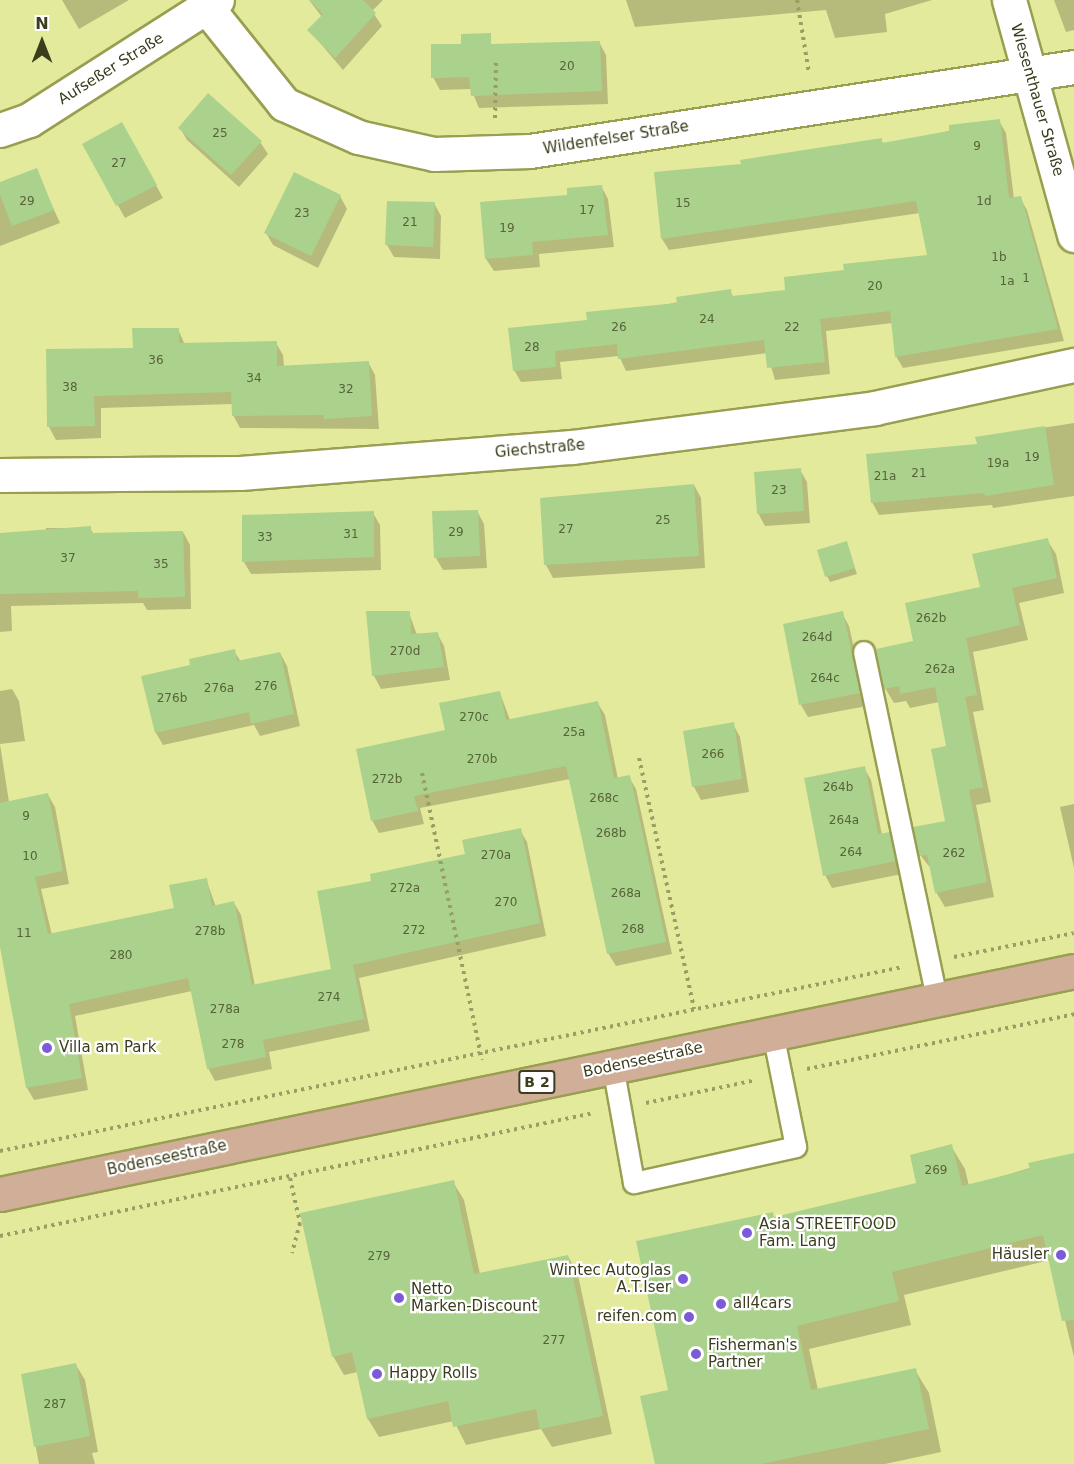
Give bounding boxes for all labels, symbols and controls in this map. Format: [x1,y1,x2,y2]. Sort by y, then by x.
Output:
north arrow [12,12,72,72]
text: N [35,14,49,33]
street label: Wiesenthauer Straße [1007,22,1067,178]
street label: Aufseßer Straße [55,29,167,109]
house number: 20 [559,60,575,74]
street label: Wildenfelser Straße [542,118,690,158]
house number: 25 [212,127,228,141]
house number: 9 [973,140,981,154]
house number: 27 [111,157,127,171]
house number: 29 [19,195,35,209]
house number: 1d [976,195,992,209]
house number: 15 [675,197,691,211]
house number: 17 [579,204,595,218]
house number: 23 [294,207,310,221]
house number: 21 [402,216,418,230]
house number: 19 [499,222,515,236]
house number: 1b [991,251,1007,265]
house number: 1 [1022,272,1030,286]
house number: 1a [1000,275,1014,289]
house number: 20 [867,280,883,294]
house number: 24 [699,313,715,327]
house number: 26 [611,321,627,335]
house number: 22 [784,321,800,335]
house number: 28 [524,341,540,355]
house number: 36 [148,354,164,368]
house number: 34 [246,372,262,386]
house number: 38 [62,381,78,395]
house number: 32 [338,383,354,397]
street label: Giechstraße [494,436,586,462]
house number: 19 [1024,451,1040,465]
house number: 19a [987,457,1009,471]
house number: 21 [911,467,927,481]
house number: 21a [874,470,896,484]
house number: 23 [771,484,787,498]
house number: 25 [655,514,671,528]
house number: 27 [558,523,574,537]
house number: 29 [448,526,464,540]
house number: 31 [343,528,359,542]
house number: 33 [257,531,273,545]
house number: 37 [60,552,76,566]
house number: 35 [153,558,169,572]
house number: 262b [916,612,946,626]
house number: 264d [802,631,832,645]
house number: 270d [390,645,420,659]
house number: 262a [925,663,955,677]
house number: 264c [810,672,840,686]
house number: 276 [255,680,277,694]
house number: 276a [204,682,234,696]
house number: 276b [157,692,187,706]
house number: 270c [459,711,489,725]
house number: 25a [563,726,585,740]
house number: 266 [702,748,724,762]
house number: 270b [467,753,497,767]
house number: 272b [372,773,402,787]
house number: 264b [823,781,853,795]
house number: 268c [589,792,619,806]
house number: 9 [22,810,30,824]
house number: 264a [829,814,859,828]
house number: 268b [596,827,626,841]
house number: 264 [840,846,862,860]
house number: 262 [943,847,965,861]
house number: 270a [481,849,511,863]
house number: 10 [22,850,38,864]
house number: 272a [390,882,420,896]
house number: 268a [611,887,641,901]
house number: 270 [495,896,517,910]
house number: 268 [622,923,644,937]
house number: 272 [403,924,425,938]
house number: 278b [195,925,225,939]
house number: 11 [16,927,32,941]
house number: 280 [110,949,132,963]
house number: 274 [318,991,340,1005]
house number: 278a [210,1003,240,1017]
house number: 278 [222,1038,244,1052]
place label: Villa am Park [59,1039,156,1057]
street label: Bodenseestraße [582,1039,704,1081]
marker: Villa am Park [40,1041,54,1055]
road number: B 2 [518,1071,556,1093]
street label: Bodenseestraße [106,1137,228,1179]
house number: 269 [925,1164,947,1178]
place label: Asia STREETFOOD Fam. Lang [759,1215,896,1250]
marker: Asia STREETFOOD Fam. Lang [740,1226,754,1240]
place label: Häusler [992,1246,1049,1264]
marker: Häusler [1054,1248,1068,1262]
house number: 279 [368,1250,390,1264]
place label: Wintec Autoglas A.T.Iser [549,1261,671,1296]
marker: Wintec Autoglas A.T.Iser [676,1272,690,1286]
place label: Netto Marken-Discount [411,1280,537,1315]
marker: Netto Marken-Discount [392,1291,406,1305]
place label: all4cars [733,1295,791,1313]
marker: all4cars [714,1297,728,1311]
place label: reifen.com [597,1308,677,1326]
marker: reifen.com [682,1310,696,1324]
house number: 277 [543,1334,565,1348]
place label: Fisherman's Partner [708,1336,797,1371]
marker: Fisherman's Partner [689,1347,703,1361]
place label: Happy Rolls [389,1365,477,1383]
marker: Happy Rolls [370,1367,384,1381]
house number: 287 [44,1398,66,1412]

